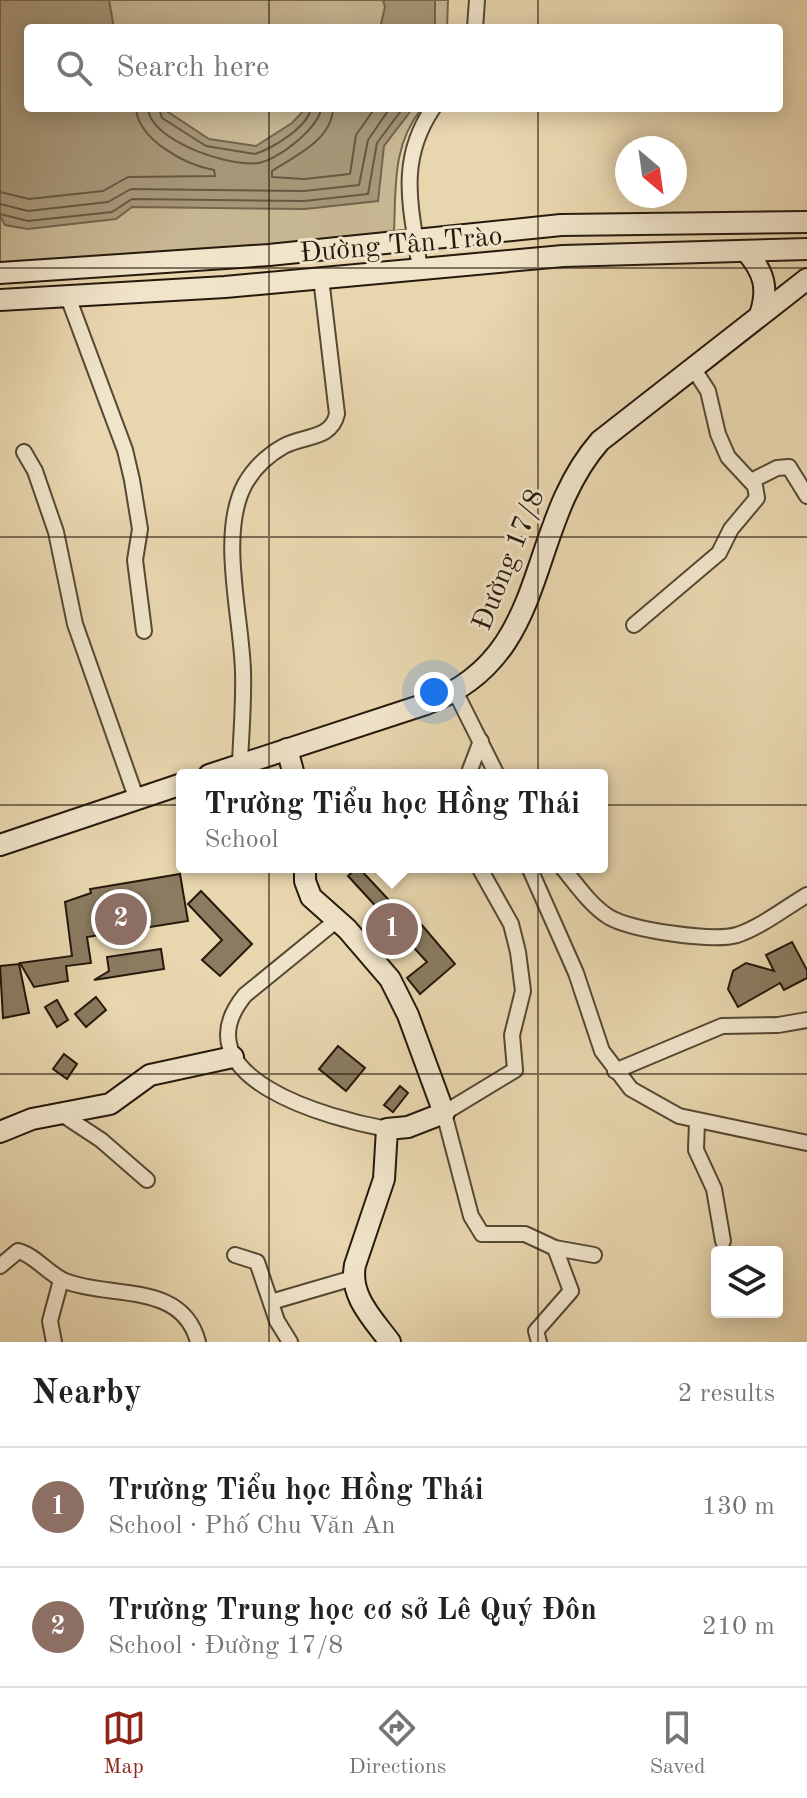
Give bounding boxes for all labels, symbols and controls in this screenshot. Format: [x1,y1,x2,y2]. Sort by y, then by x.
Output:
search box [24,24,783,112]
icon: search [52,46,96,90]
text: Search here [116,53,270,83]
north arrow [615,136,687,208]
street label: Đường Tân Trào [299,223,504,269]
street label: Đường 17/8 [469,485,551,635]
your location [414,672,454,712]
popup [176,769,608,873]
text: Trường Tiểu học Hồng Thái [204,790,580,820]
text: School [204,827,279,853]
pin: 2 [95,889,147,949]
pin: 1 [366,899,418,959]
map controls [711,1246,783,1318]
button: layers [711,1246,783,1318]
text: Nearby [32,1377,142,1411]
text: 2 results [677,1381,775,1407]
text: Trường Tiểu học Hồng Thái [108,1476,484,1506]
text: 1 [50,1494,66,1520]
text: 130 m [702,1494,775,1520]
text: School · Phố Chu Văn An [108,1513,396,1539]
text: Trường Trung học cơ sở Lê Quý Đôn [108,1596,597,1626]
text: 2 [50,1614,66,1640]
text: 210 m [702,1614,775,1640]
text: School · Đường 17/8 [108,1633,343,1659]
tab: Map [102,1706,146,1781]
tab: Directions [349,1706,446,1781]
tab: Saved [649,1706,705,1781]

